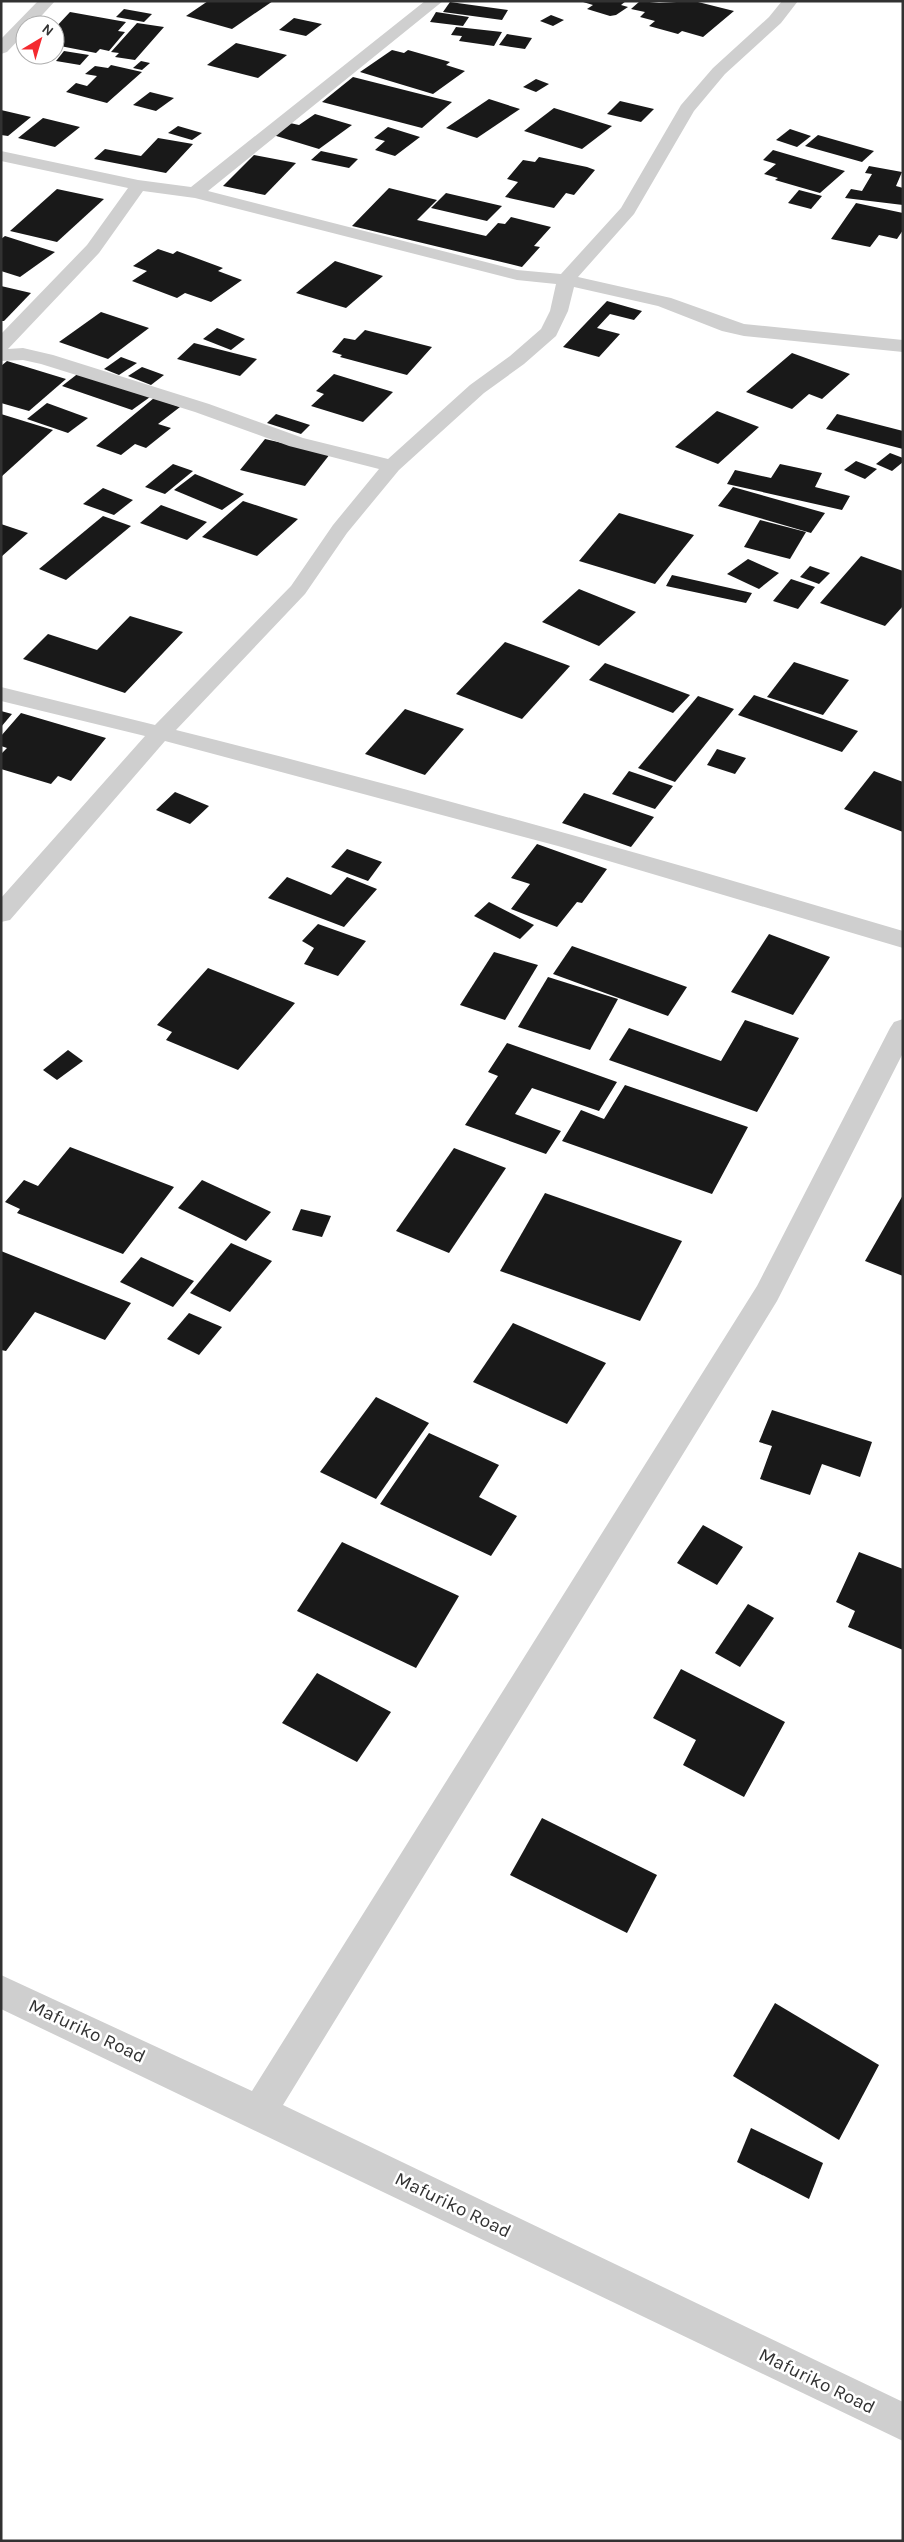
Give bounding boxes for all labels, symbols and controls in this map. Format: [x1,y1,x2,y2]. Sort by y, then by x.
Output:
north arrow [15,15,65,65]
text: N [39,20,57,40]
street label: Mafuriko Road [25,1994,149,2068]
street label: Mafuriko Road [391,2167,515,2243]
street label: Mafuriko Road [755,2343,879,2419]

